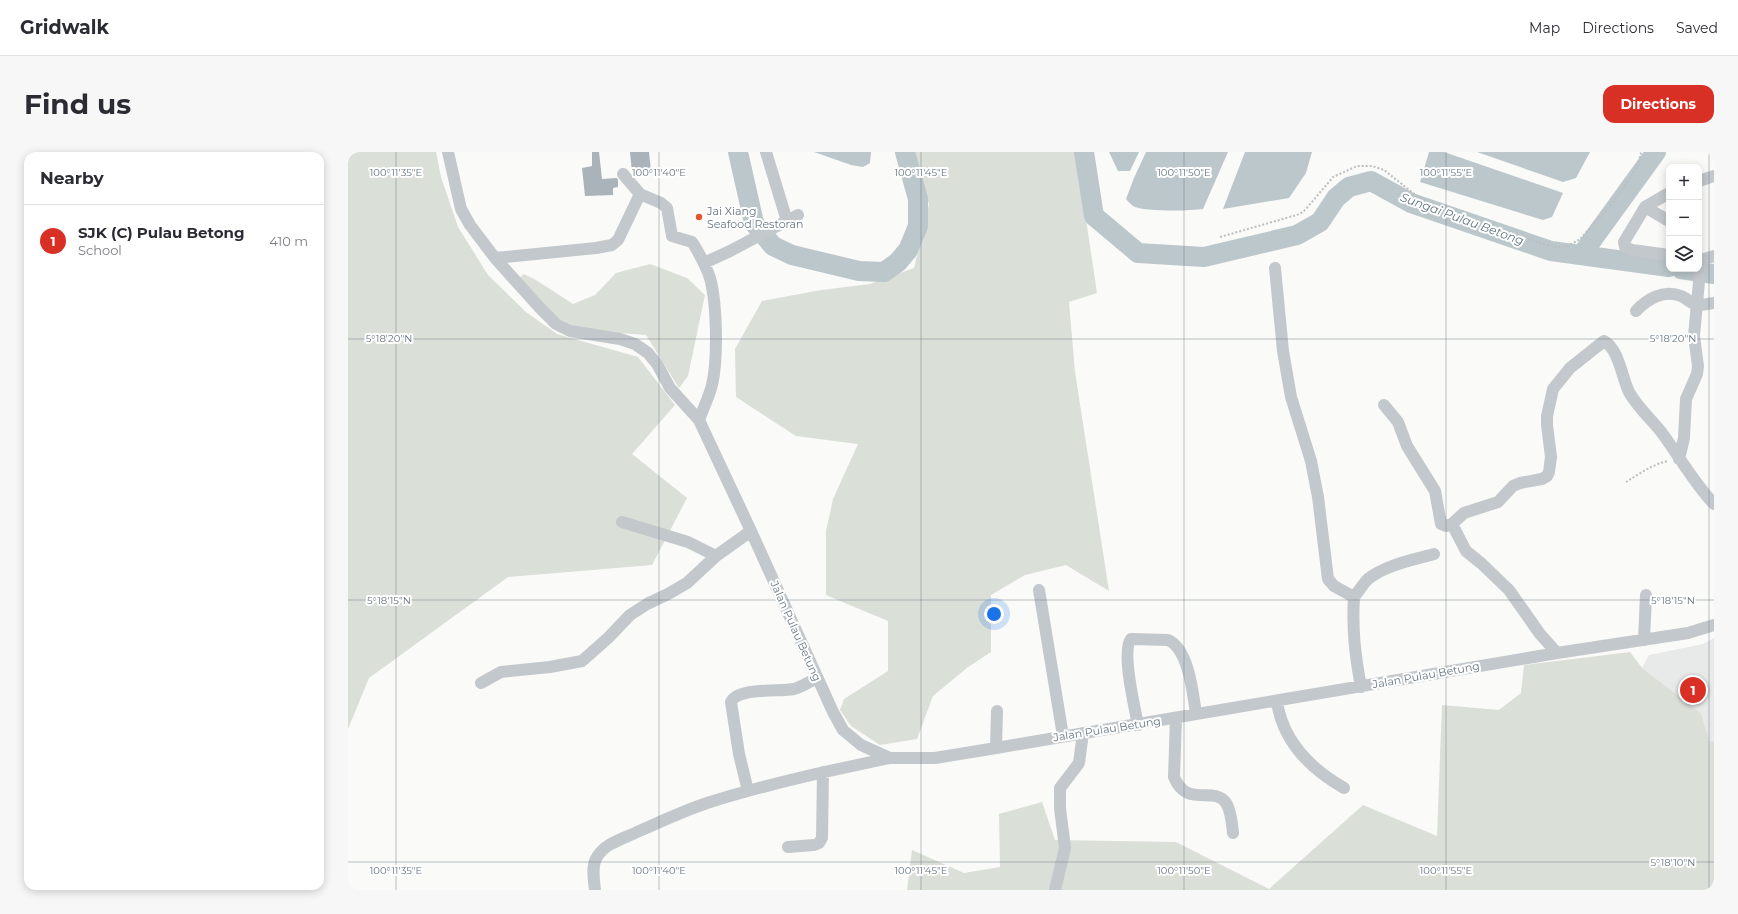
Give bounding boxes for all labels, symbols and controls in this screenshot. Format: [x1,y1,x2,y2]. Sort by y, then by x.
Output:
text: Gridwalk [20,16,109,39]
text: Map [1529,19,1560,37]
text: Directions [1582,19,1654,37]
text: Saved [1676,19,1718,37]
button: Directions [1603,85,1714,123]
text: Find us [24,87,131,121]
map controls [1666,164,1702,272]
button: + [1666,164,1702,200]
text: 100°11'35"E [370,166,423,179]
text: 100°11'40"E [632,166,686,179]
text: 100°11'45"E [895,166,948,179]
text: 100°11'50"E [1157,166,1211,179]
text: 100°11'55"E [1420,166,1473,179]
text: Nearby [40,168,104,188]
water label: Sungai Pulau Betong [1398,189,1526,248]
button: − [1666,200,1702,236]
place label: Jai Xiang Seafood Restoran [706,204,804,231]
marker: Jai Xiang Seafood Restoran [694,212,704,222]
text: SJK (C) Pulau Betong [78,223,244,242]
text: 1 [50,233,56,249]
text: 410 m [269,233,308,249]
button: layers [1666,236,1702,272]
text: School [78,242,122,258]
text: 5°18'20"N [366,332,412,345]
text: 5°18'20"N [1650,332,1696,345]
street label: Jalan Pulau Betung [767,578,824,683]
text: 5°18'15"N [367,594,411,607]
text: 5°18'15"N [1651,594,1695,607]
your location [984,604,1004,624]
street label: Jalan Pulau Betung [1370,659,1481,691]
pin: 1 [1680,675,1706,705]
street label: Jalan Pulau Betung [1051,714,1162,745]
text: 5°18'10"N [1651,856,1695,869]
text: 100°11'35"E [370,864,423,877]
text: 100°11'40"E [632,864,686,877]
text: 100°11'45"E [895,864,948,877]
text: 100°11'50"E [1157,864,1211,877]
text: 100°11'55"E [1420,864,1473,877]

